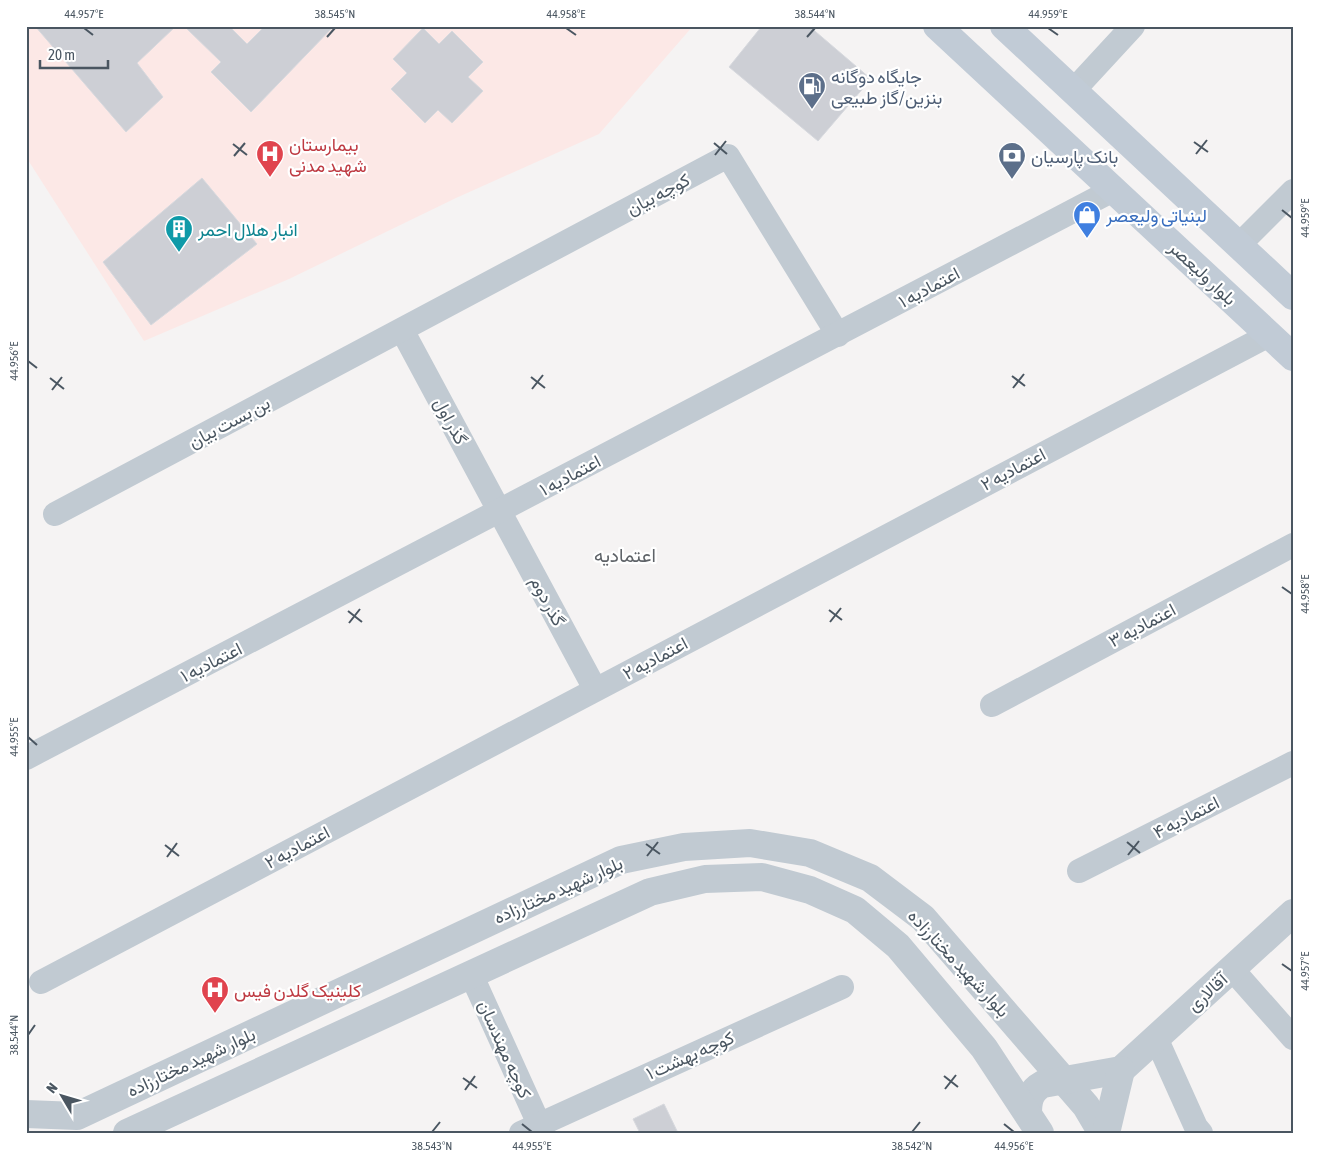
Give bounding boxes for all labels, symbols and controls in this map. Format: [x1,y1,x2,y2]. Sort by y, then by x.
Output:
text: 44.957°E [65,7,103,21]
text: 38.545°N [315,7,355,21]
text: 44.958°E [547,7,585,21]
text: 38.544°N [795,7,835,21]
text: 44.959°E [1029,7,1067,21]
scale bar [40,38,108,70]
text: 20 m [48,46,75,63]
place label: جایگاه دوگانه بنزین/گاز طبیعی [831,66,942,109]
fuel station icon: جایگاه دوگانه بنزین/گاز طبیعی [797,71,827,110]
place label: بیمارستان شهید مدنی [289,134,367,177]
hospital icon: بیمارستان شهید مدنی [255,139,285,178]
bank icon: بانک پارسیان [997,141,1027,180]
place label: بانک پارسیان [1031,146,1118,169]
street label: کوچه بیان [623,169,694,221]
text: 44.959°E [1298,199,1312,237]
shop icon: لبنیاتی ولیعصر [1072,200,1102,239]
place label: لبنیاتی ولیعصر [1105,205,1207,227]
building icon: انبار هلال احمر [164,214,194,253]
place label: انبار هلال احمر [197,219,298,241]
street label: بلوار ولیعصر [1164,236,1241,310]
street label: اعتمادیه ۱ [895,262,963,312]
text: 44.956°E [7,342,21,380]
street label: بن بست بیان [185,392,274,453]
street label: گذر اول [429,394,472,448]
street label: اعتمادیه ۲ [977,443,1049,495]
street label: اعتمادیه ۱ [536,450,604,500]
district label: اعتمادیه [594,544,656,567]
street label: گذر دوم [524,572,570,630]
text: 44.958°E [1298,575,1312,613]
street label: اعتمادیه ۳ [1105,599,1179,651]
street label: اعتمادیه ۲ [619,632,691,684]
street label: اعتمادیه ۱ [177,638,245,686]
text: 44.955°E [7,718,21,756]
street label: اعتمادیه ۴ [1149,791,1223,843]
street label: اعتمادیه ۲ [261,821,333,873]
street label: بلوار شهید مختارزاده [490,852,626,929]
street label: بلوار شهید مختارزاده [903,905,1014,1022]
text: 44.957°E [1298,952,1312,990]
street label: آقالاری [1183,967,1233,1016]
hospital icon: کلینیک گلدن فیس [200,975,230,1014]
place label: کلینیک گلدن فیس [234,980,361,1002]
street label: کوچه مهندسان [472,997,536,1102]
text: 38.544°N [7,1015,21,1055]
street label: بلوار شهید مختارزاده [124,1023,259,1102]
street label: کوچه بهشت ۱ [643,1026,738,1085]
north arrow [38,1072,88,1122]
text: N [43,1080,61,1096]
text: 38.543°N [412,1139,452,1153]
text: 44.955°E [513,1139,551,1153]
text: 38.542°N [892,1139,932,1153]
text: 44.956°E [995,1139,1033,1153]

